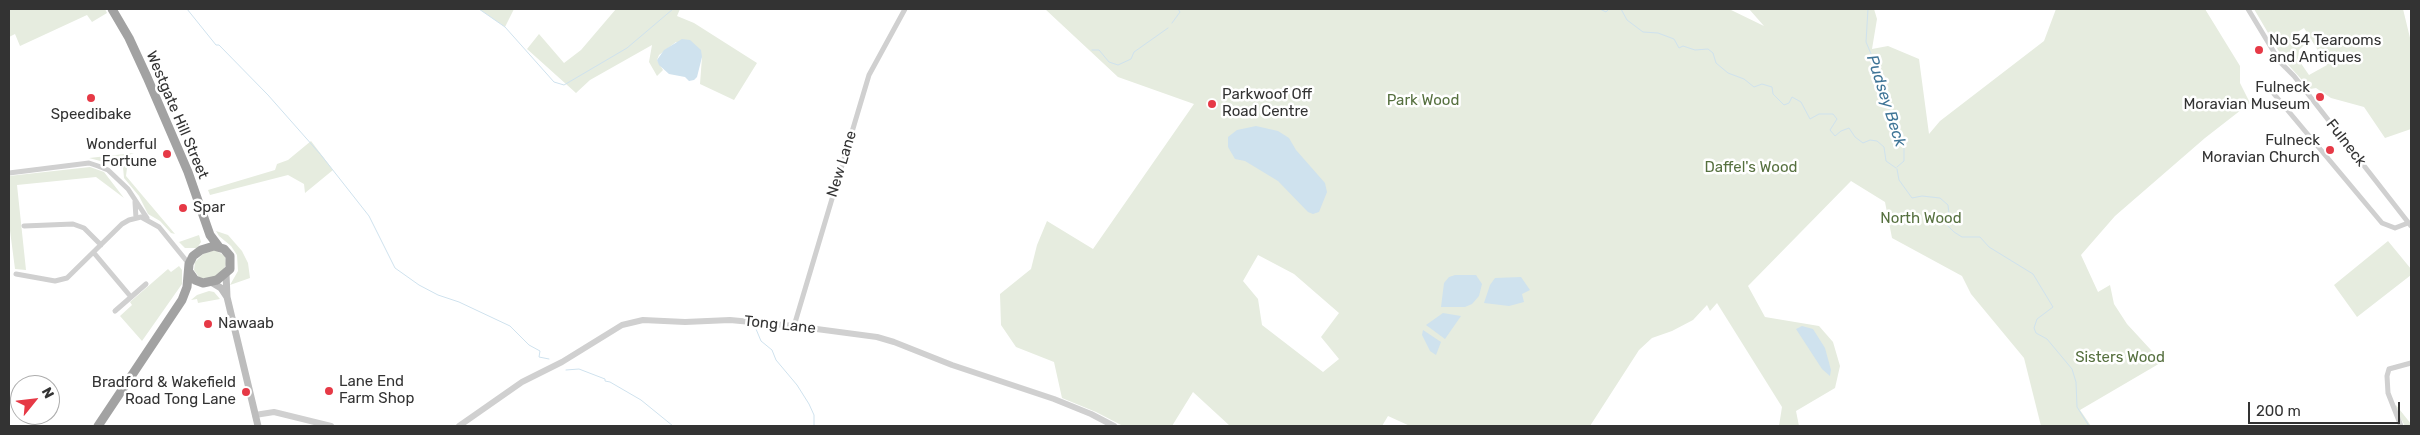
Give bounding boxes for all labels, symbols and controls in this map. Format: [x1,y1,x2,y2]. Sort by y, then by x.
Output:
place label: No 54 Tearooms and Antiques [2269,32,2381,67]
marker: No 54 Tearooms and Antiques [2253,44,2265,56]
street label: Westgate Hill Street [142,48,212,182]
water label: Pudsey Beck [1862,53,1910,149]
place label: Fulneck Moravian Museum [2183,79,2310,114]
place label: Parkwoof Off Road Centre [1222,86,1312,121]
marker: Fulneck Moravian Museum [2314,91,2326,103]
marker: Speedibake [85,92,97,104]
park label: Park Wood [1387,92,1459,110]
marker: Parkwoof Off Road Centre [1206,98,1218,110]
place label: Speedibake [51,106,131,124]
street label: Fulneck [2322,116,2370,170]
street label: New Lane [823,129,861,199]
place label: Fulneck Moravian Church [2202,132,2320,167]
place label: Wonderful Fortune [86,136,157,171]
marker: Fulneck Moravian Church [2324,144,2336,156]
marker: Wonderful Fortune [161,148,173,160]
park label: Daffel's Wood [1705,159,1797,177]
place label: Spar [193,199,225,217]
marker: Spar [177,202,189,214]
park label: North Wood [1880,210,1962,228]
street label: Tong Lane [743,312,817,338]
place label: Nawaab [218,315,274,333]
marker: Nawaab [202,318,214,330]
park label: Sisters Wood [2075,349,2165,367]
place label: Lane End Farm Shop [339,373,414,408]
place label: Bradford & Wakefield Road Tong Lane [92,374,236,409]
north arrow [10,375,60,425]
text: N [38,384,58,401]
marker: Lane End Farm Shop [323,385,335,397]
marker: Bradford & Wakefield Road Tong Lane [240,386,252,398]
scale bar [2250,392,2402,424]
text: 200 m [2256,402,2301,420]

